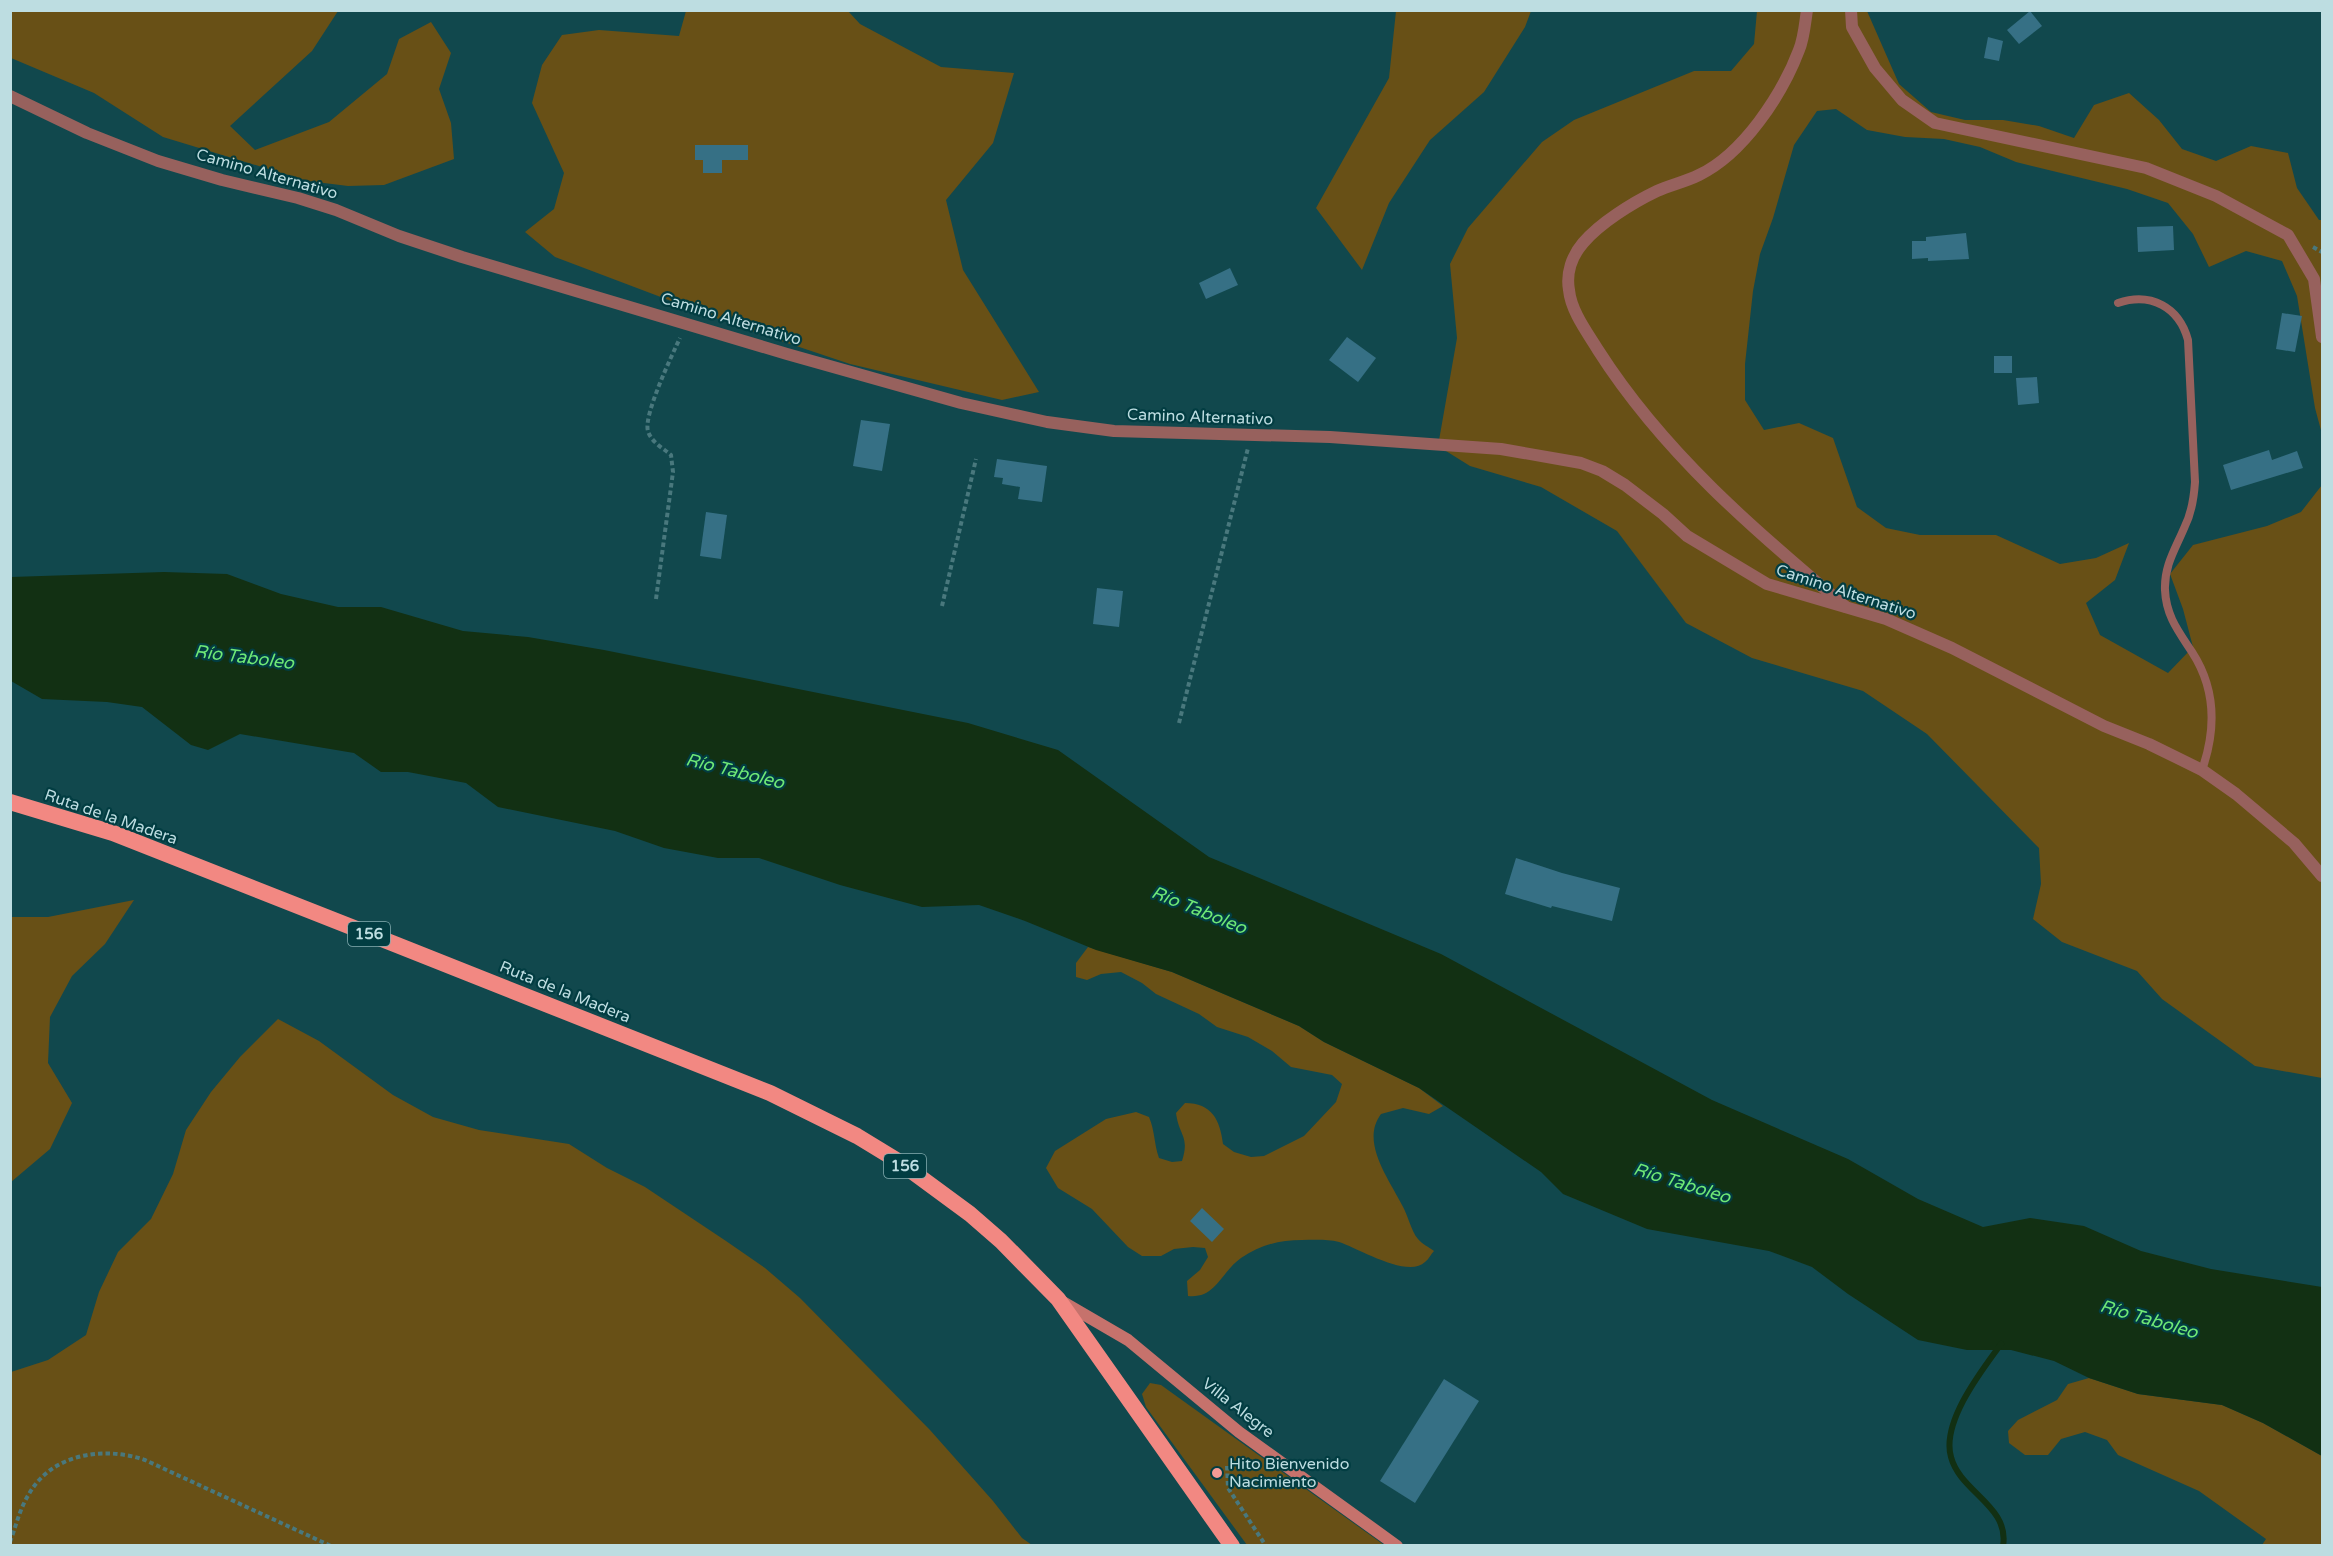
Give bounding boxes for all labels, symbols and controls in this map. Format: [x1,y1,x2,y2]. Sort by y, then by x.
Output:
street label: Camino Alternativo [194,144,340,204]
street label: Camino Alternativo [658,288,804,350]
street label: Camino Alternativo [1127,404,1273,430]
street label: Camino Alternativo [1773,560,1919,624]
water label: Río Taboleo [193,640,296,674]
water label: Río Taboleo [684,748,787,794]
street label: Ruta de la Madera [42,785,180,849]
water label: Río Taboleo [1148,881,1251,939]
road number: 156 [348,922,390,946]
street label: Ruta de la Madera [497,957,633,1027]
road number: 156 [884,1154,926,1178]
water label: Río Taboleo [1631,1158,1734,1209]
water label: Río Taboleo [2098,1295,2201,1344]
street label: Villa Alegre [1198,1374,1278,1442]
place label: Hito Bienvenido Nacimiento [1229,1454,1349,1492]
marker: Hito Bienvenido Nacimiento [1210,1466,1224,1480]

